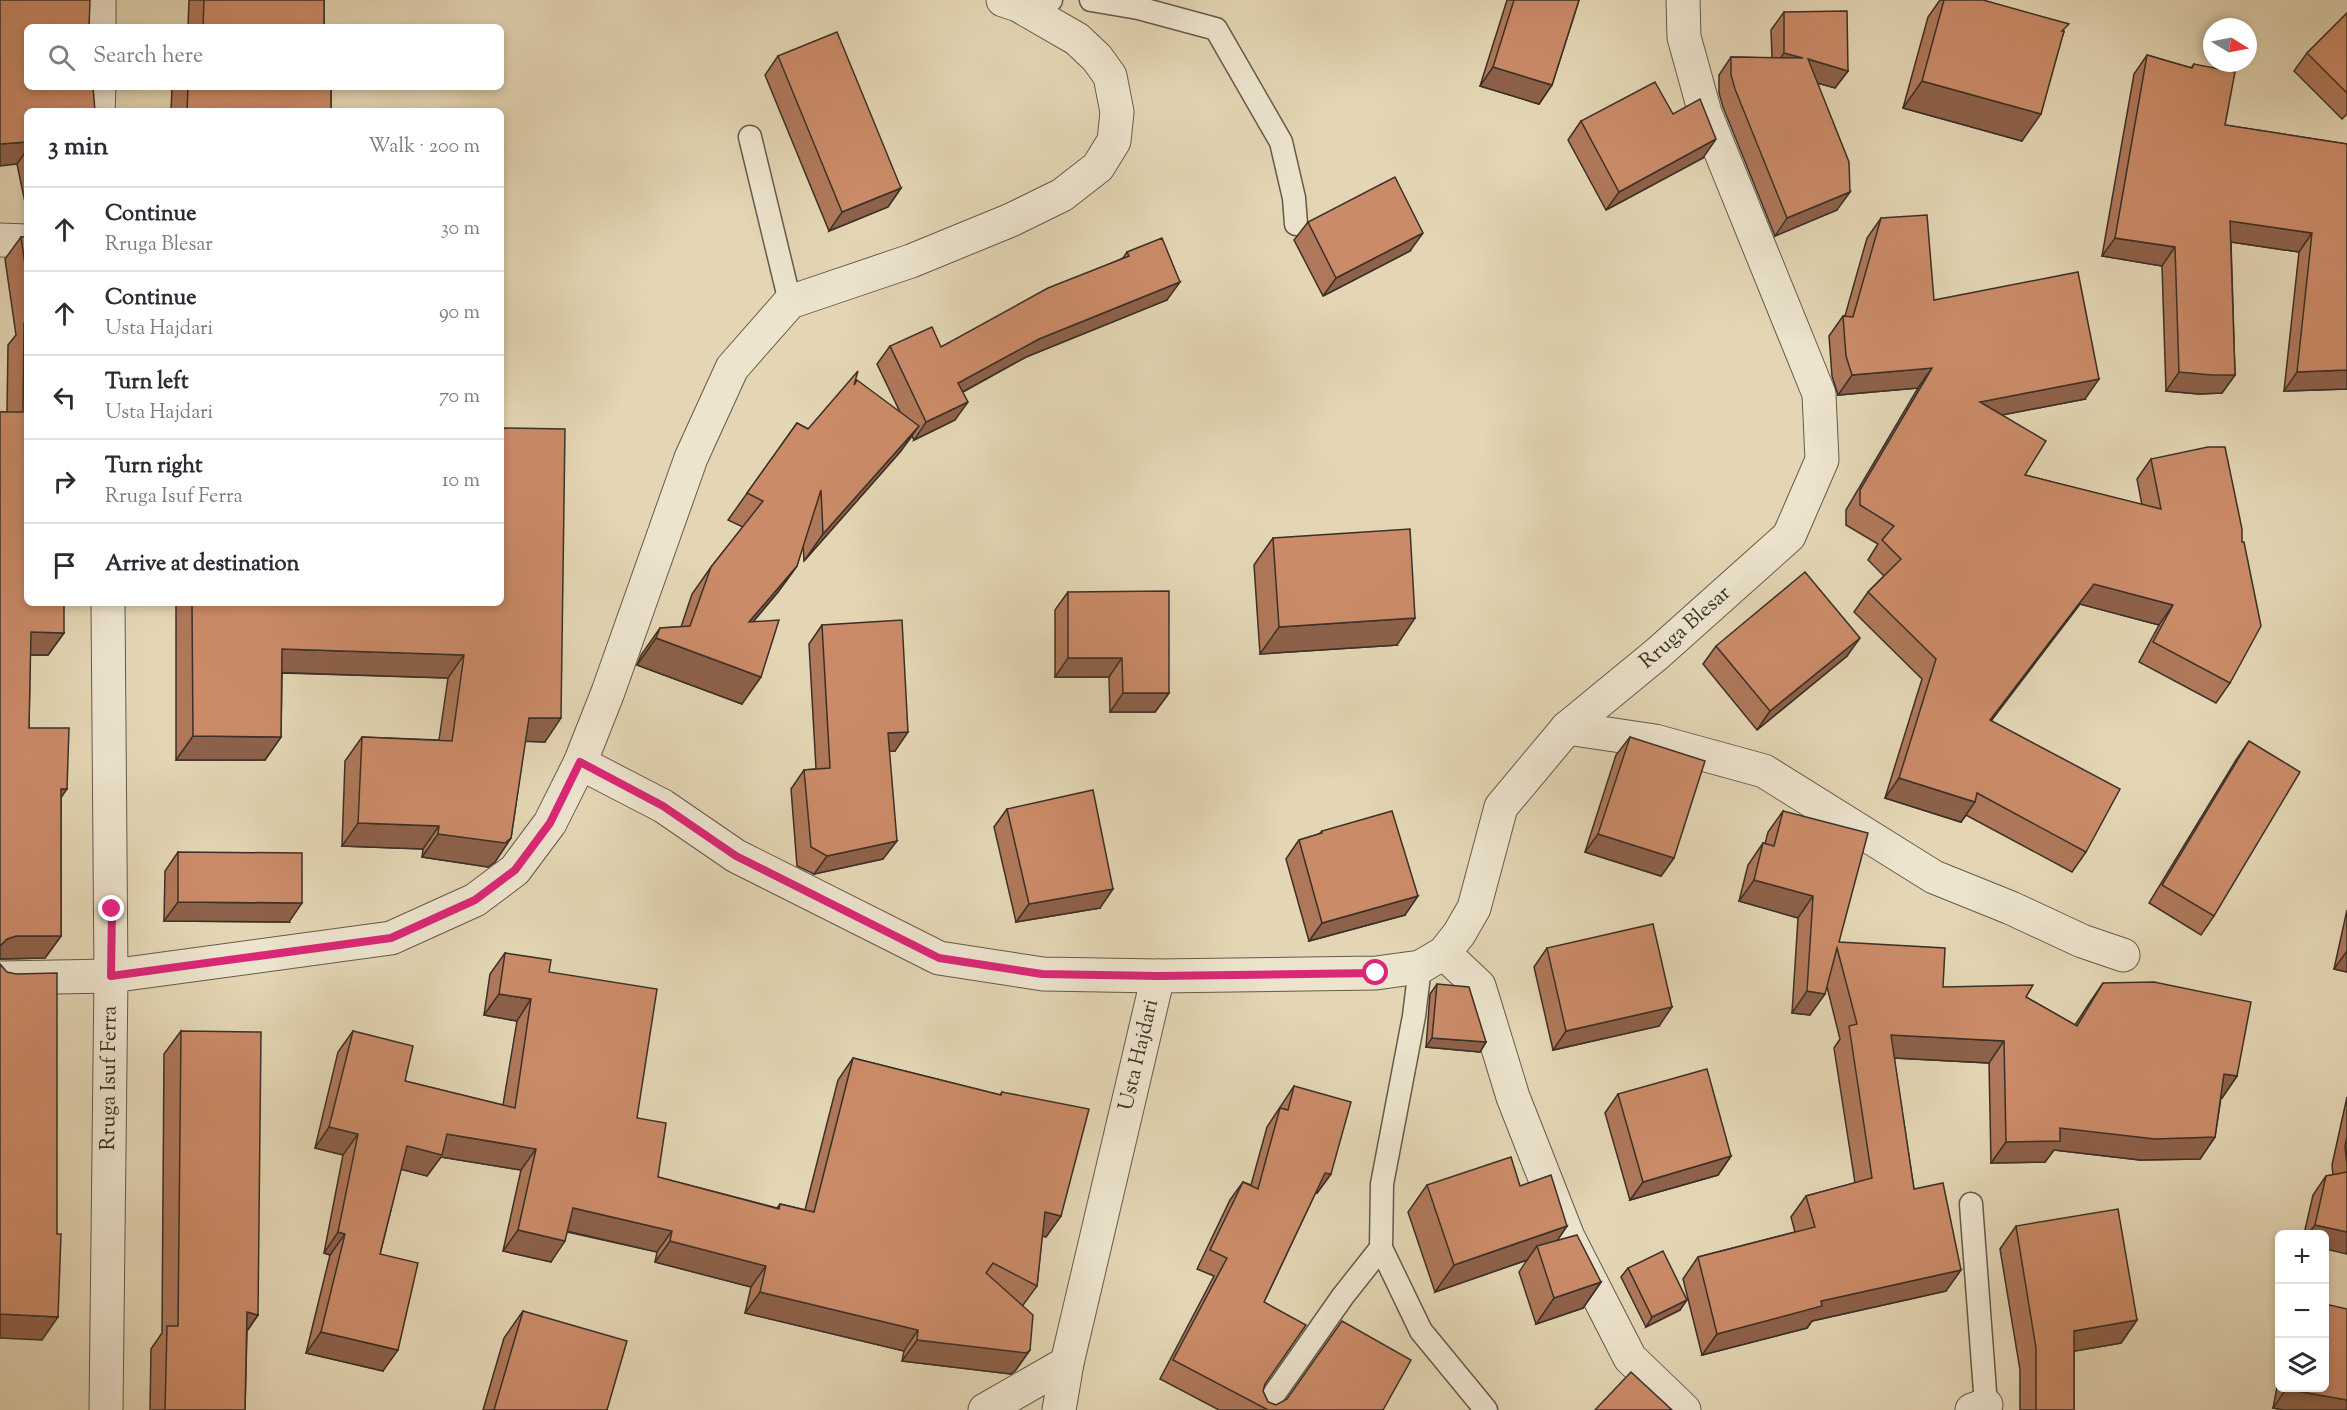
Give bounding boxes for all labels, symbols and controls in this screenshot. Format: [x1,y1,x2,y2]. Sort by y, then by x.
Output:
north arrow [2203,18,2257,72]
search box [24,24,504,90]
icon: search [45,41,78,74]
text: Search here [93,41,203,73]
text: 3 min [48,129,108,166]
text: Walk · 200 m [368,133,480,162]
text: Continue [105,199,196,231]
icon: ahead [48,213,81,246]
text: 30 m [441,215,480,244]
text: Rruga Blesar [105,231,213,260]
text: Continue [105,283,196,315]
icon: ahead [48,297,81,330]
text: 90 m [439,299,480,328]
text: Usta Hajdari [105,315,213,344]
text: Turn left [105,367,188,399]
icon: left [48,381,81,414]
text: 70 m [439,383,480,412]
text: Usta Hajdari [105,399,213,428]
text: Turn right [105,451,202,483]
icon: right [48,465,81,498]
text: 10 m [442,467,480,496]
text: Rruga Isuf Ferra [105,483,243,512]
icon: arrive [48,549,81,582]
text: Arrive at destination [105,549,300,581]
street label: Rruga Blesar [1634,579,1738,677]
route end [98,895,124,921]
route start [1362,959,1388,985]
street label: Usta Hajdari [1112,996,1167,1114]
street label: Rruga Isuf Ferra [94,1005,126,1151]
map controls [2275,1230,2329,1392]
button: + [2275,1230,2329,1284]
button: − [2275,1284,2329,1338]
button: layers [2275,1338,2329,1392]

